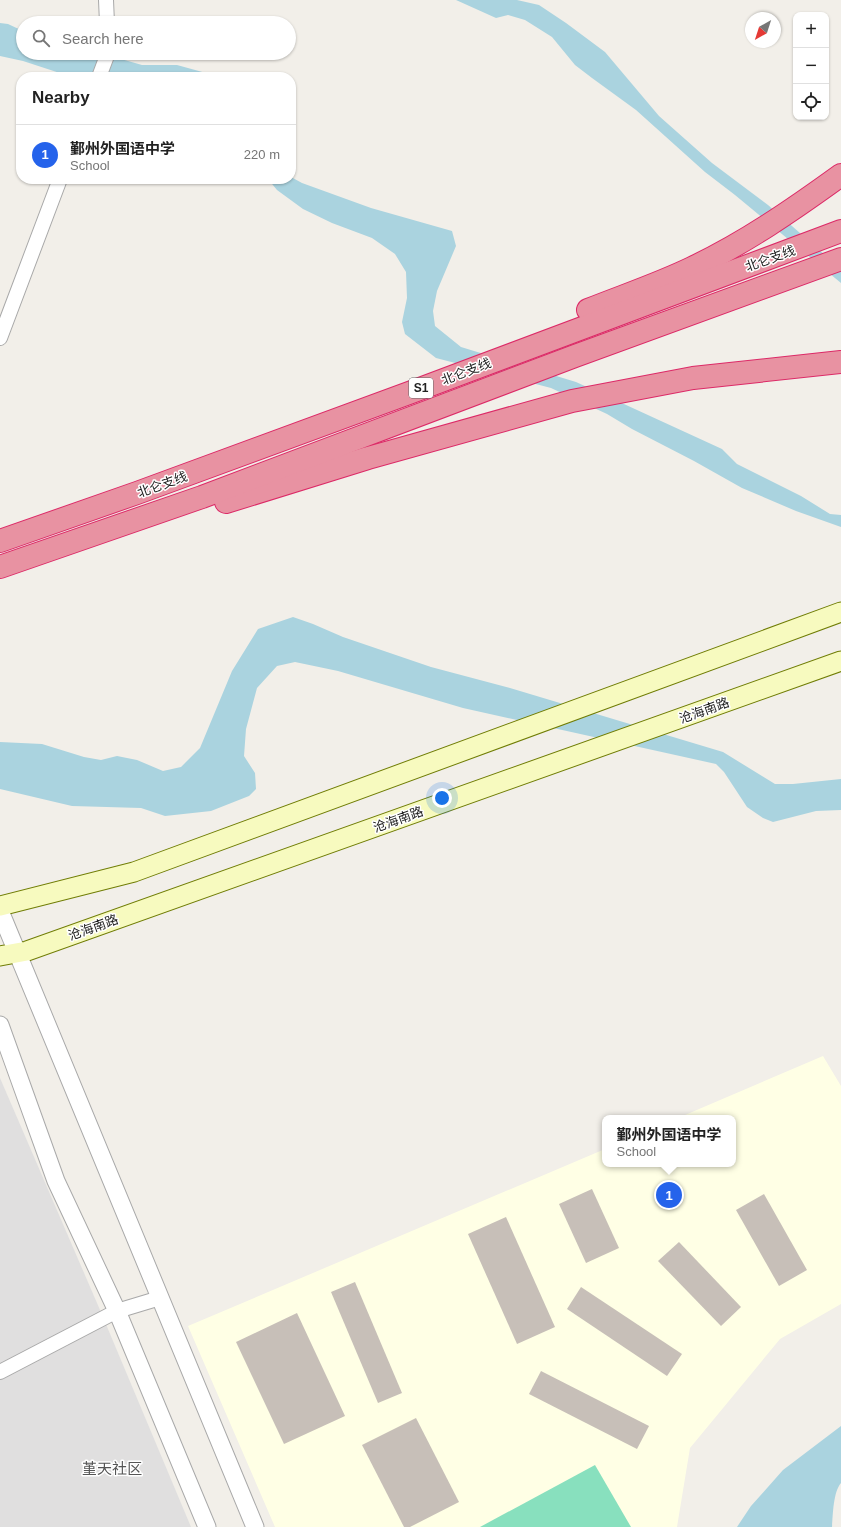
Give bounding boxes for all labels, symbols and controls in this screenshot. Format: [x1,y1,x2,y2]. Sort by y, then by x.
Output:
north arrow [745,12,781,48]
map controls [793,12,829,120]
button: + [793,12,829,48]
search box [16,16,296,60]
icon: search [30,27,52,49]
text: Search here [62,30,144,47]
button: − [793,48,829,84]
button: locate [793,84,829,120]
text: Nearby [32,88,90,107]
text: 鄞州外国语中学 [70,140,175,157]
text: 1 [41,147,49,162]
text: 220 m [244,147,280,162]
text: School [70,158,110,173]
street label: 北仑支线 [743,243,797,274]
street label: 北仑支线 [439,355,493,388]
road number: S1 [409,378,433,398]
street label: 北仑支线 [135,469,189,500]
street label: 沧海南路 [677,695,731,726]
your location [432,788,452,808]
street label: 沧海南路 [371,804,425,835]
street label: 沧海南路 [66,912,120,943]
popup [602,1115,736,1167]
text: 鄞州外国语中学 [616,1126,722,1143]
text: School [616,1144,656,1159]
pin: 1 [656,1180,682,1210]
district label: 堇天社区 [82,1460,142,1477]

